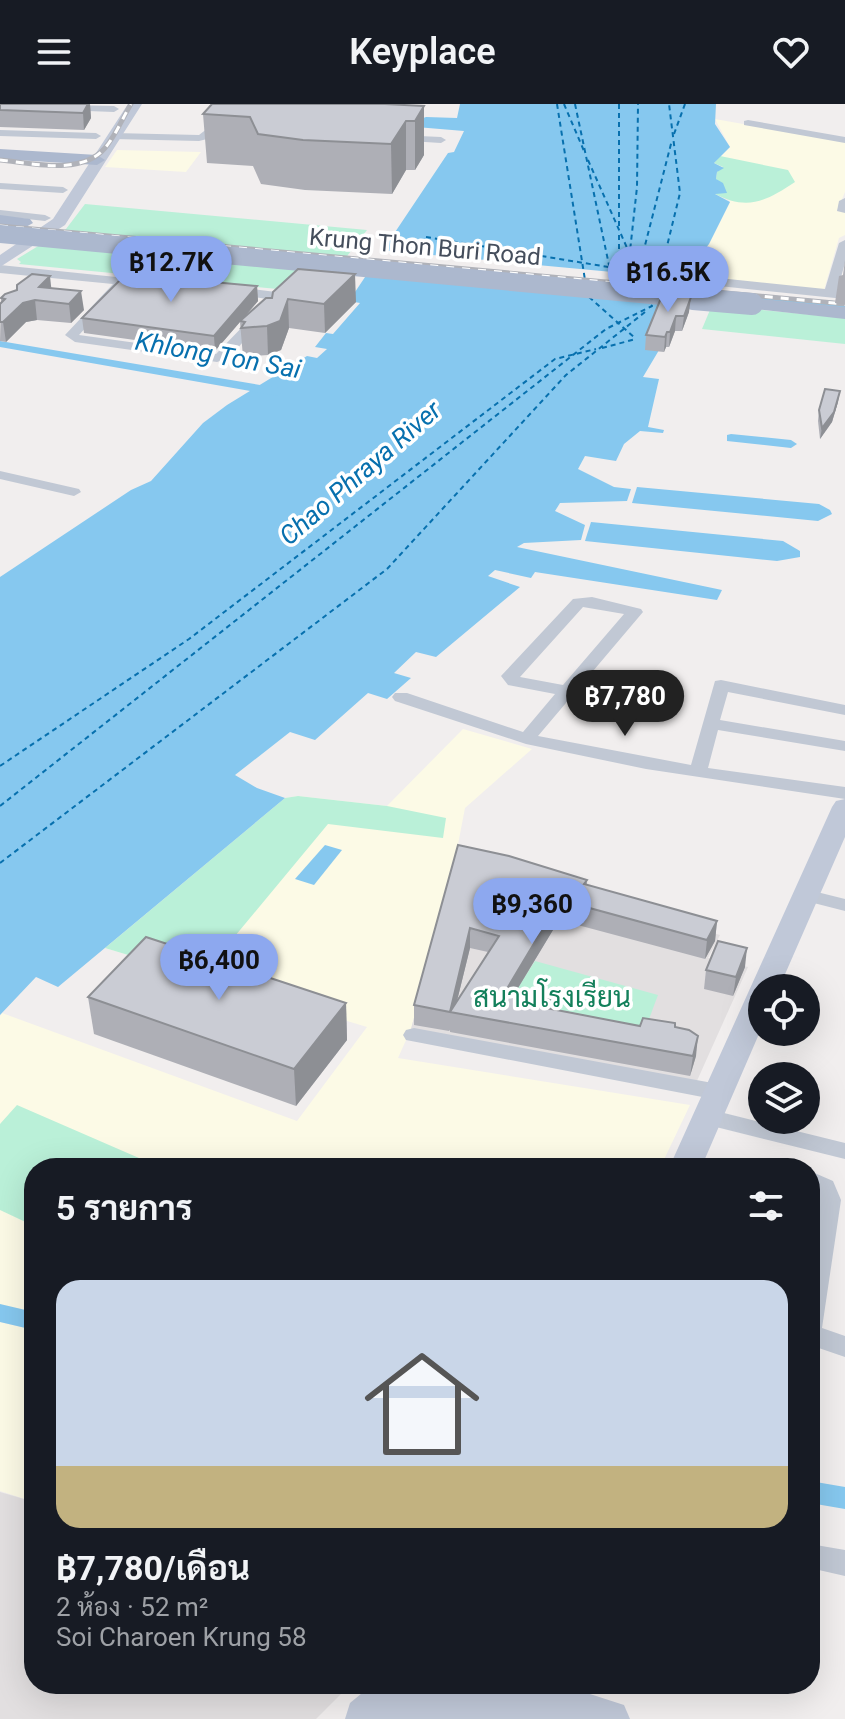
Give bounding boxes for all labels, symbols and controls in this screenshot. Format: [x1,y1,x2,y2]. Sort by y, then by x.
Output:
icon: menu [32,30,76,74]
icon: heart [769,30,813,74]
text: Keyplace [349,31,496,73]
street label: Krung Thon Buri Road [308,223,542,271]
pin: ฿12.7K [106,236,236,304]
pin: ฿16.5K [603,246,733,314]
text: ฿12.7K [129,247,213,277]
text: ฿16.5K [626,257,710,287]
water label: Khlong Ton Sai [133,326,304,384]
water label: Chao Phraya River [273,394,448,551]
pin: ฿7,780 [560,670,690,738]
text: ฿7,780 [584,681,666,711]
pin: ฿9,360 [467,878,597,946]
text: ฿9,360 [491,889,573,919]
pin: ฿6,400 [154,934,284,1002]
text: ฿6,400 [178,945,260,975]
map controls [748,974,820,1134]
button: locate [748,974,820,1046]
park label: สนามโรงเรียน [473,978,631,1014]
button: layers [748,1062,820,1134]
icon: filters [744,1184,788,1228]
text: 5 รายการ [56,1188,193,1228]
icon: home [350,1332,494,1476]
text: ฿7,780/เดือน [56,1548,250,1588]
text: 2 ห้อง · 52 m² [56,1592,208,1622]
text: Soi Charoen Krung 58 [56,1622,307,1652]

